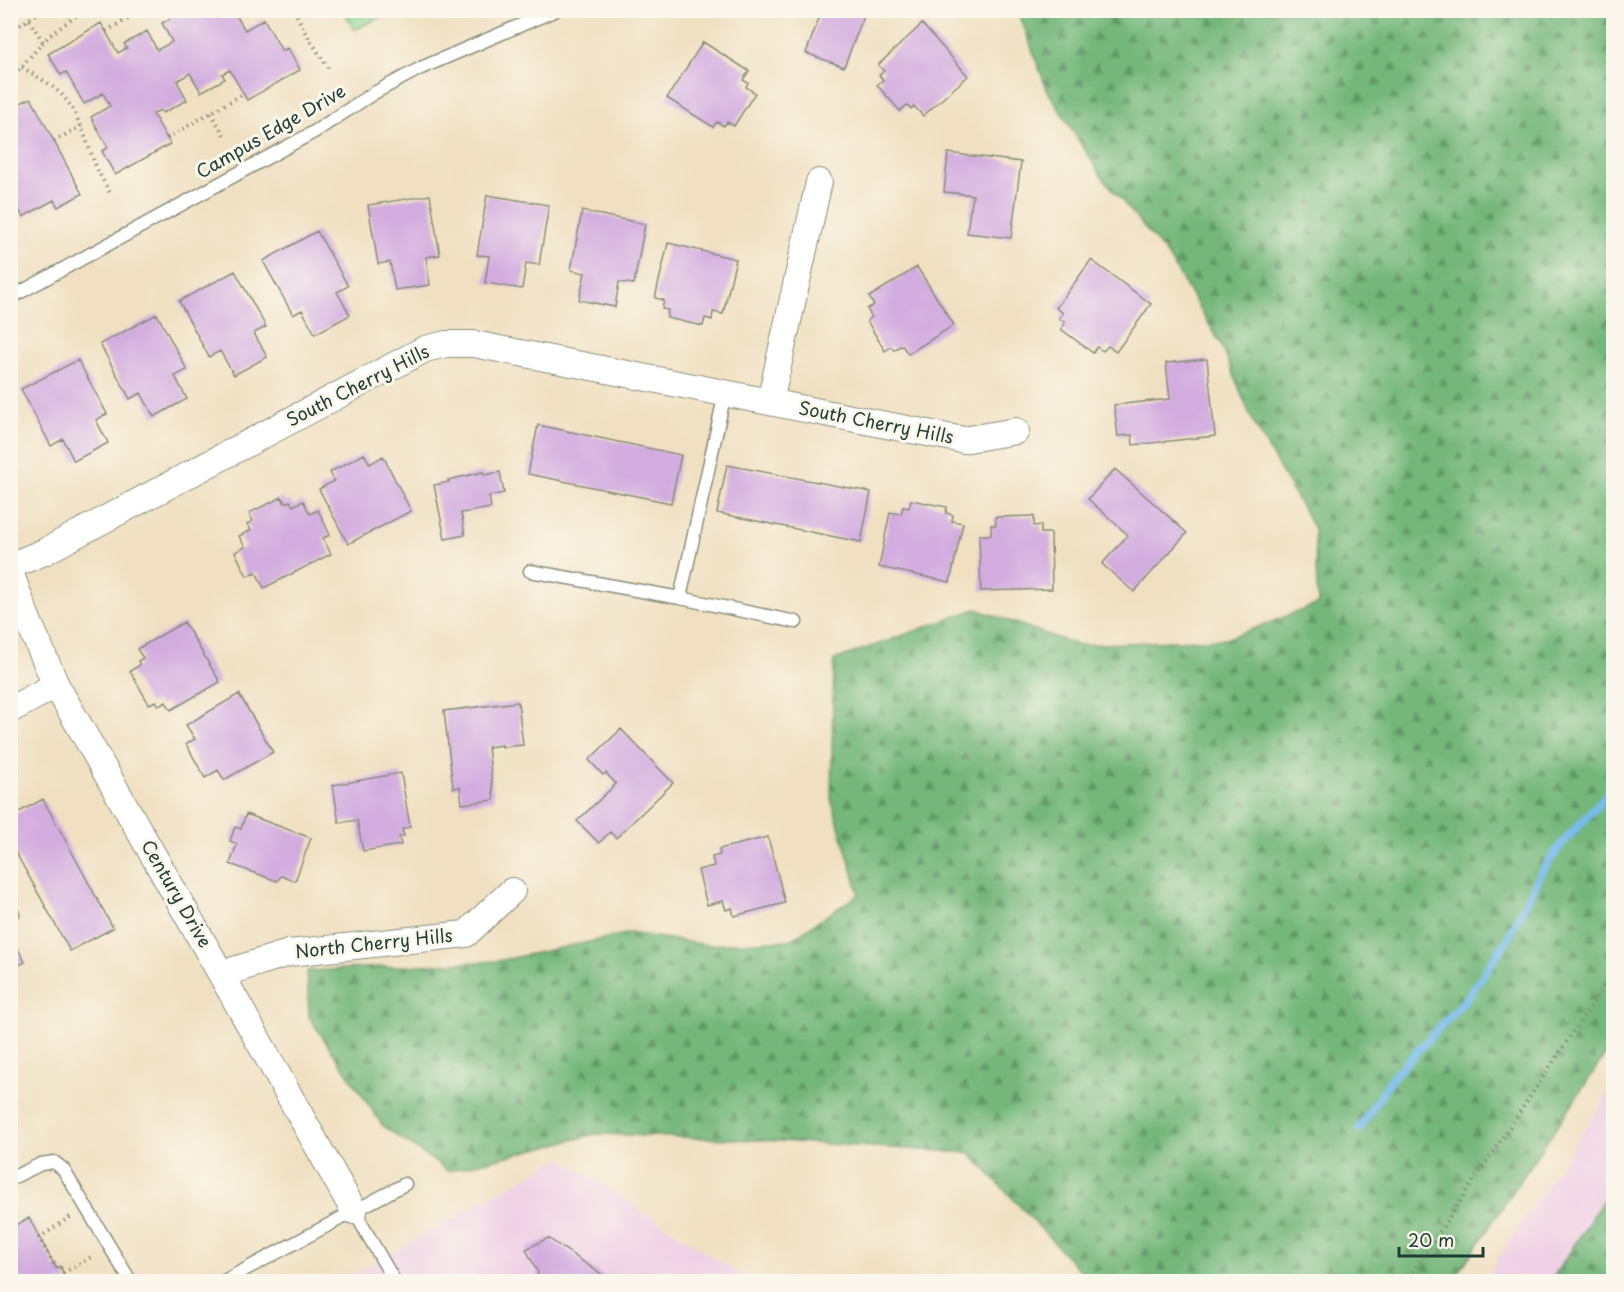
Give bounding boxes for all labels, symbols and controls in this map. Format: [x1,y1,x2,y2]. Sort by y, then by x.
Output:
street label: Campus Edge Drive [190,77,350,185]
street label: South Cherry Hills [281,337,434,432]
street label: South Cherry Hills [797,393,956,450]
street label: Century Drive [135,834,219,952]
street label: North Cherry Hills [294,921,454,964]
scale bar [1399,1220,1483,1258]
text: 20 m [1408,1226,1454,1253]

